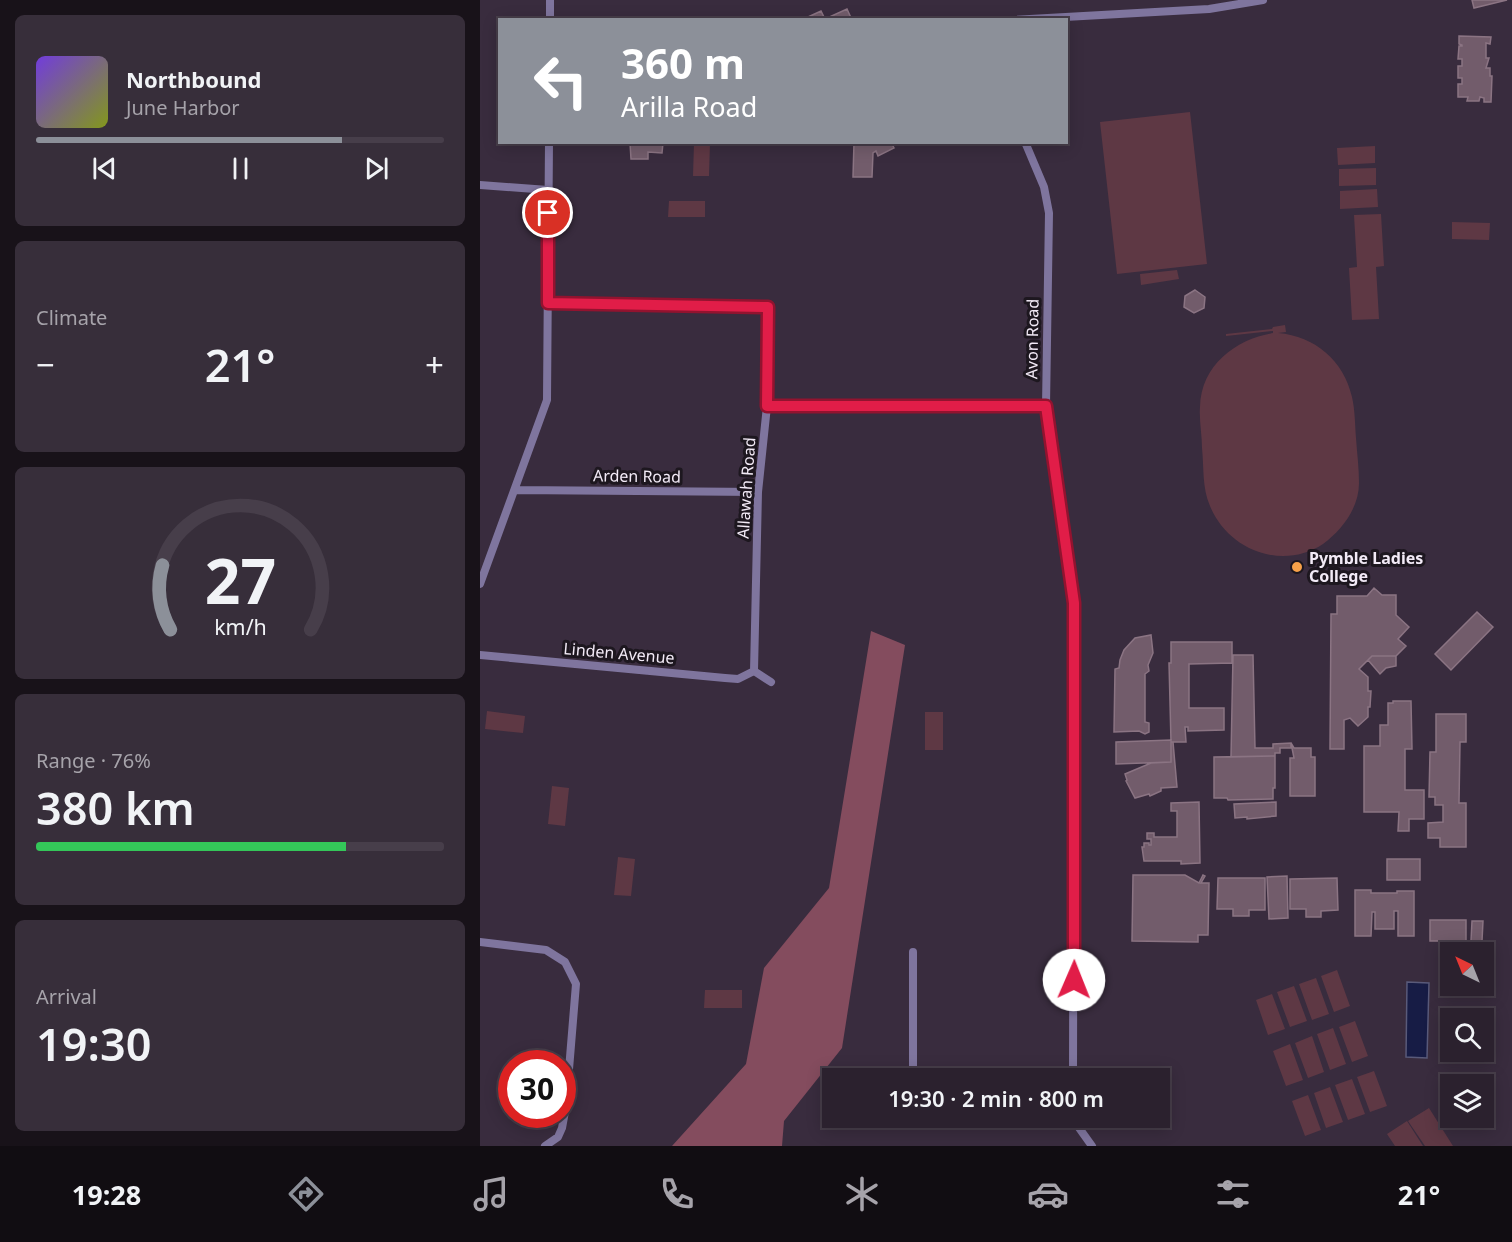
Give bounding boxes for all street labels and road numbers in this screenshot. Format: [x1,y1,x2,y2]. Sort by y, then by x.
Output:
street label: Avon Road [1020,299,1044,379]
street label: Allawah Road [731,437,761,539]
street label: Arden Road [593,464,681,488]
street label: Linden Avenue [563,637,675,669]

